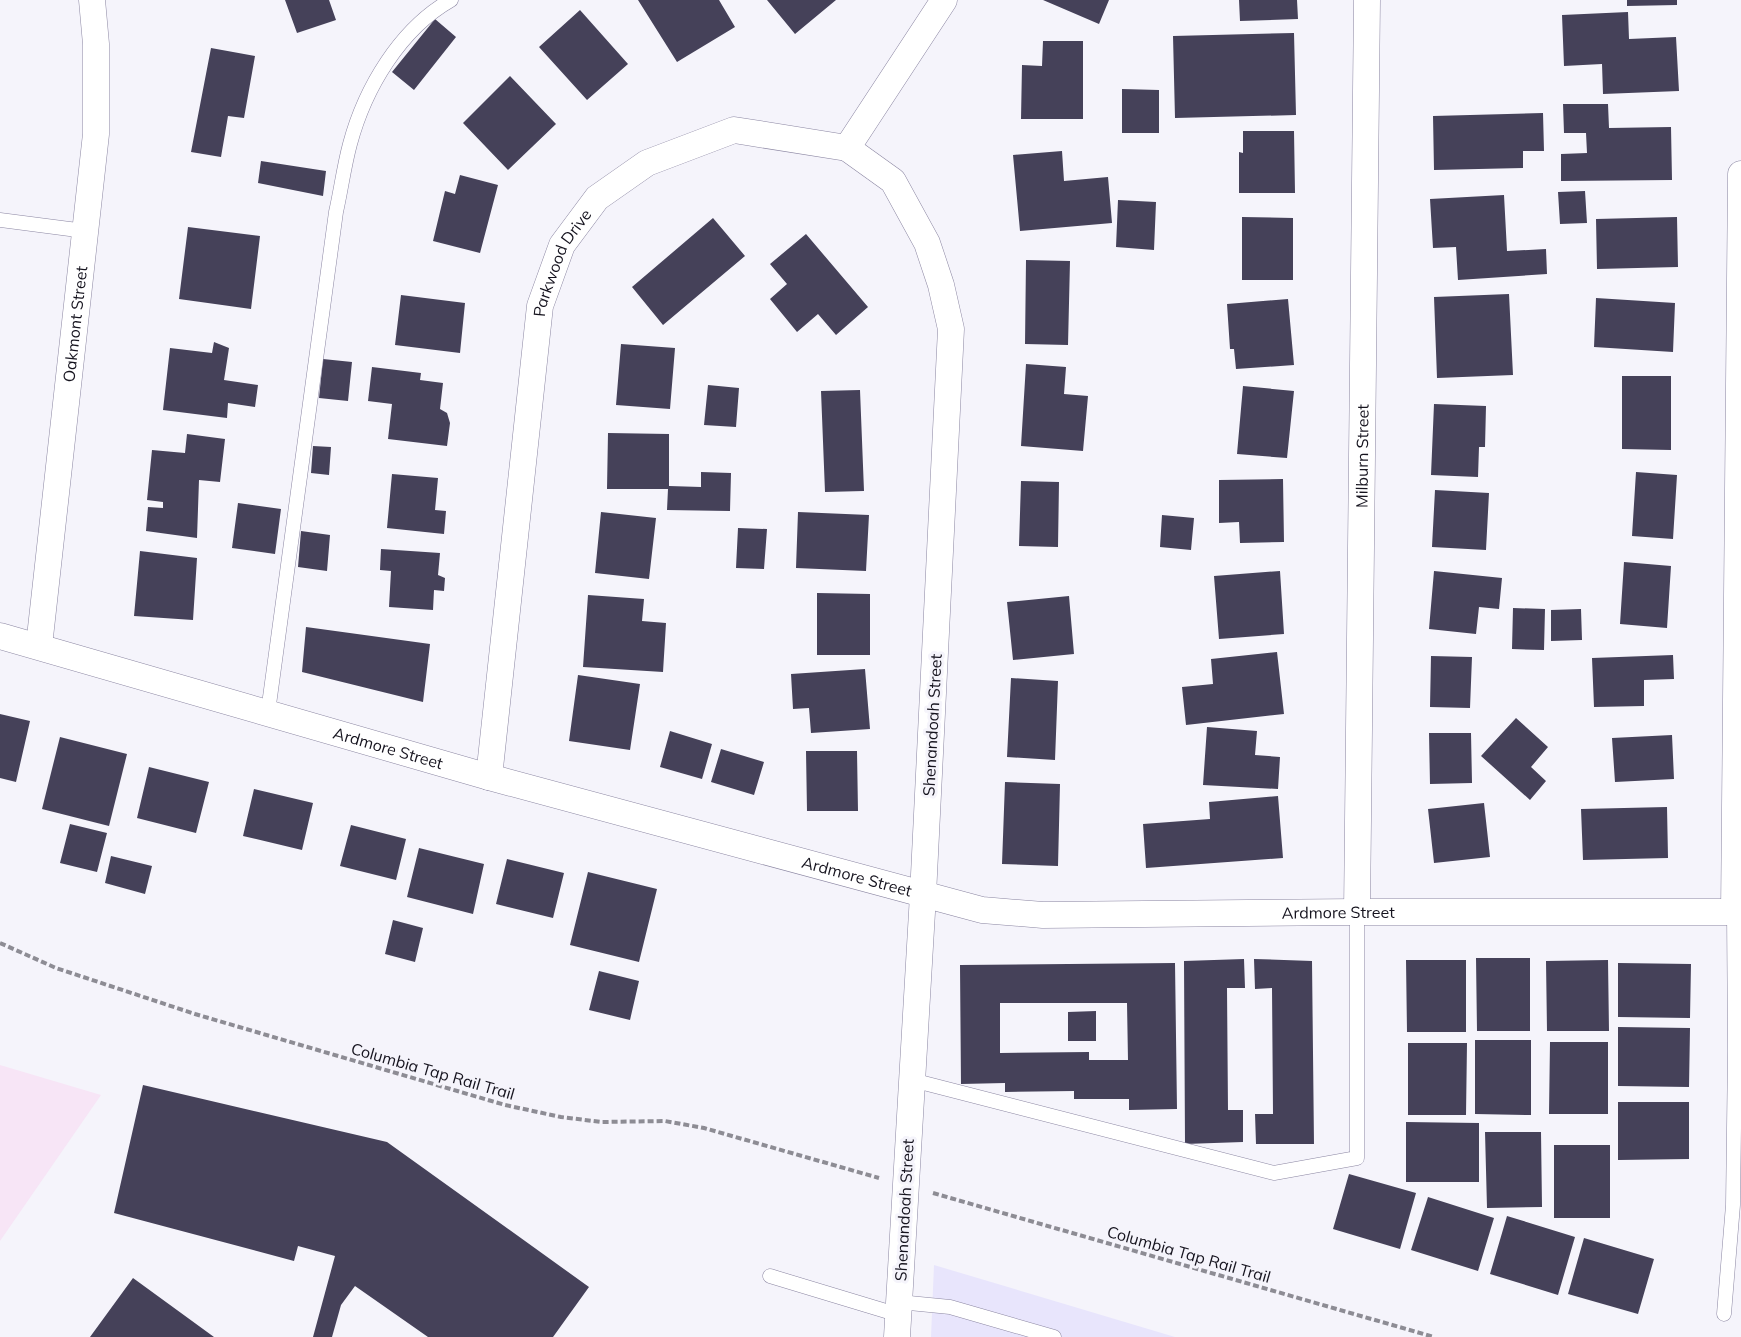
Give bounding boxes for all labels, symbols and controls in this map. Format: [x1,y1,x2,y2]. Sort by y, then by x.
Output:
street label: Parkwood Drive [529,205,595,318]
street label: Oakmont Street [58,264,91,383]
street label: Milburn Street [1351,404,1373,508]
street label: Shenandoah Street [918,653,946,797]
street label: Ardmore Street [331,723,446,773]
street label: Ardmore Street [800,852,915,901]
street label: Ardmore Street [1282,902,1395,923]
street label: Columbia Tap Rail Trail [349,1038,517,1104]
street label: Shenandoah Street [890,1138,918,1282]
street label: Columbia Tap Rail Trail [1105,1221,1273,1287]

